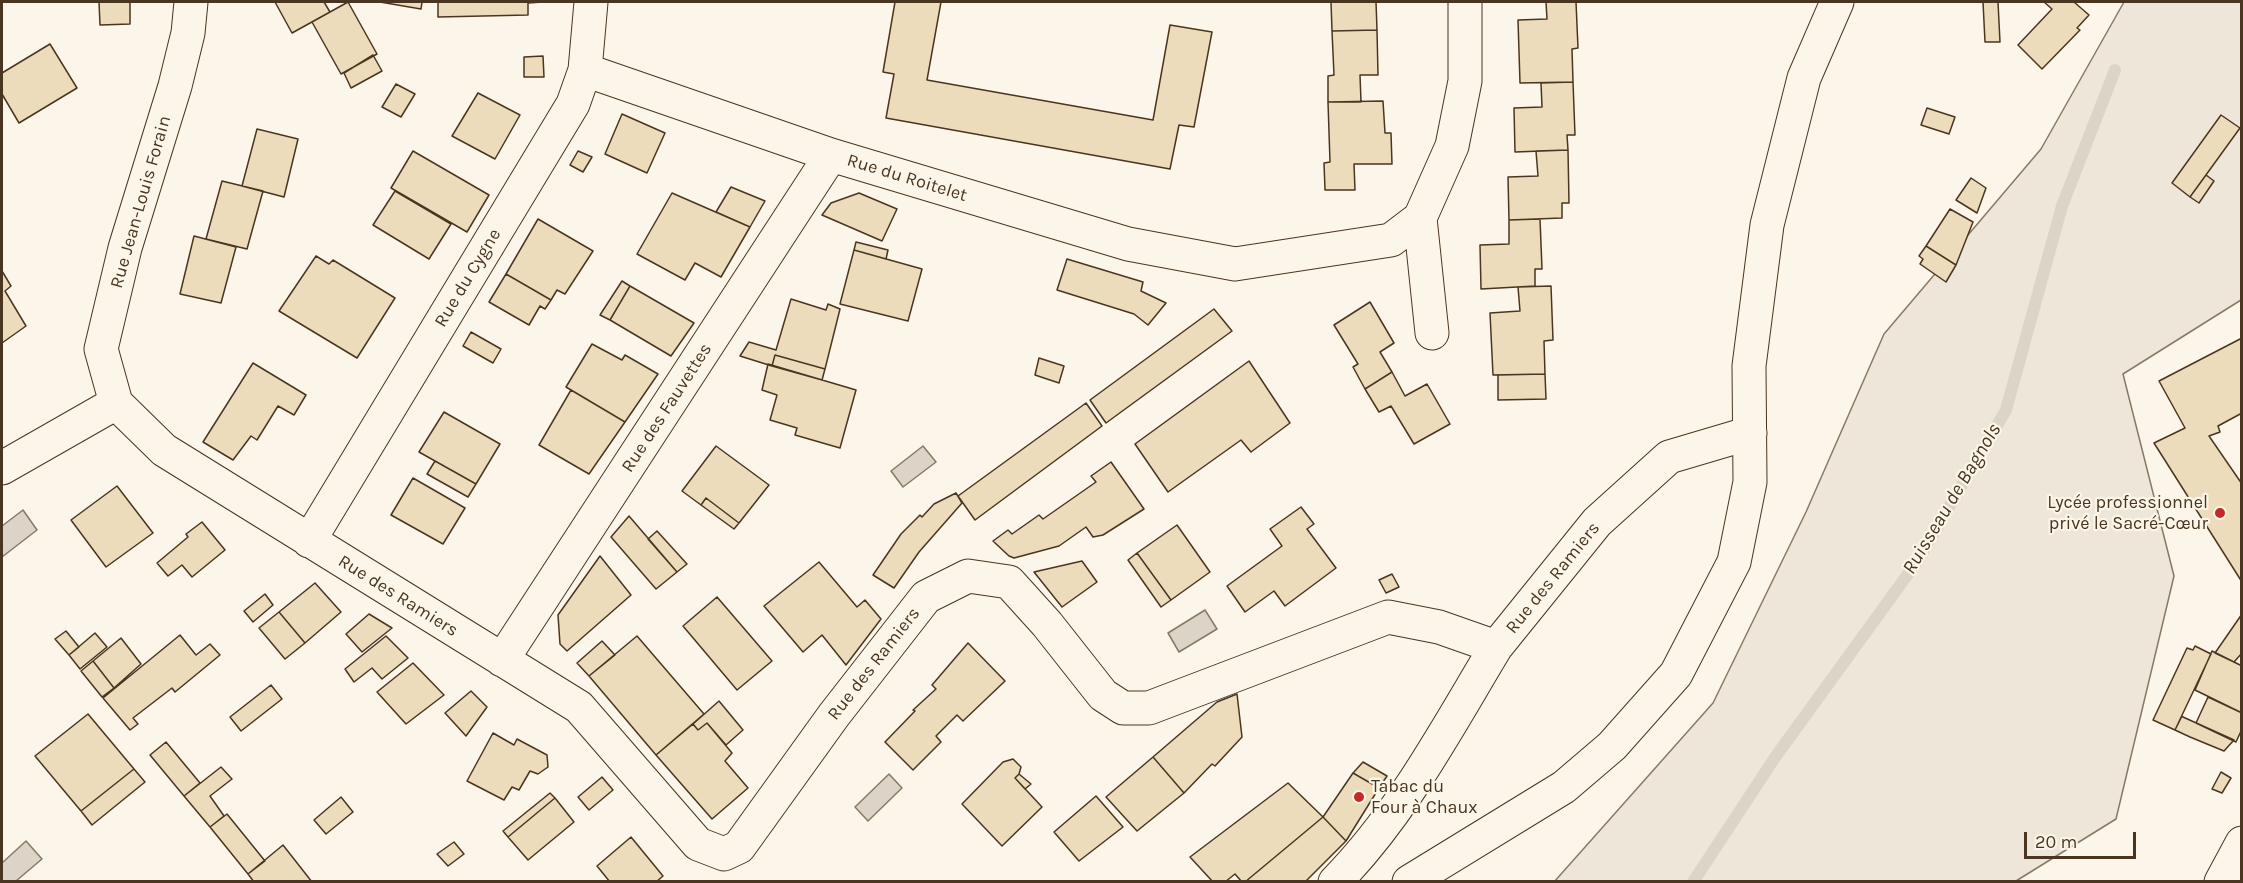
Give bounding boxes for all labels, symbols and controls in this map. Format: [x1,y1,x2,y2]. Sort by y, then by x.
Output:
street label: Rue Jean-Louis Forain [106,113,176,291]
street label: Rue du Roitelet [844,149,970,207]
street label: Rue du Cygne [430,225,506,331]
street label: Rue des Fauvettes [617,339,717,477]
water label: Ruisseau de Bagnols [1898,419,2006,579]
place label: Lycée professionnel privé le Sacré-Cœur [2047,492,2208,534]
marker: Lycée professionnel privé le Sacré-Cœur [2213,506,2227,520]
street label: Rue des Ramiers [1501,518,1605,638]
street label: Rue des Ramiers [334,550,462,642]
street label: Rue des Ramiers [823,603,925,725]
place label: Tabac du Four à Chaux [1371,776,1478,818]
marker: Tabac du Four à Chaux [1352,790,1366,804]
scale bar [2027,820,2140,858]
text: 20 m [2035,831,2077,853]

